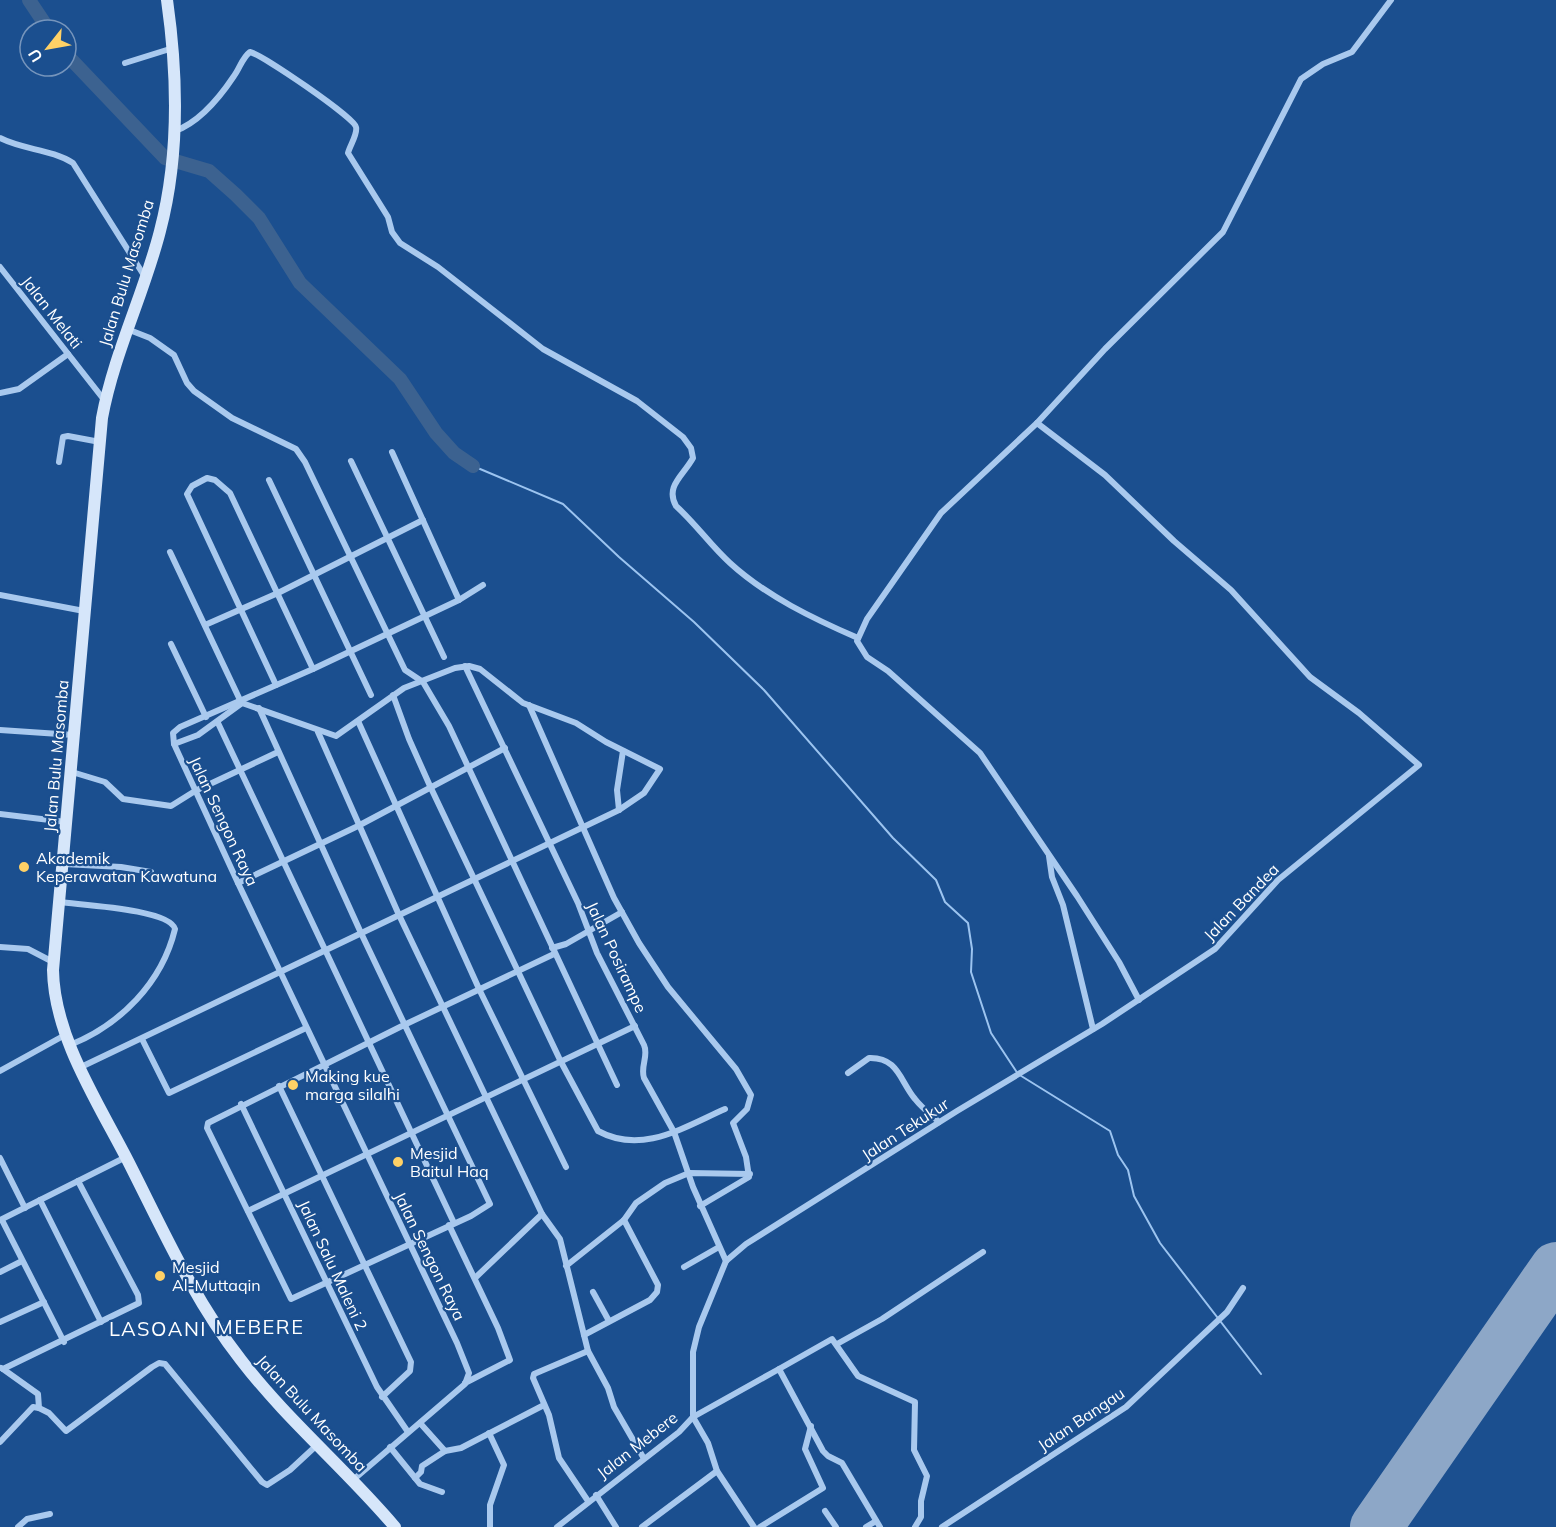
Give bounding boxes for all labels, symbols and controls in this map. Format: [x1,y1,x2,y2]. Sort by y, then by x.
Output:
north arrow [18,18,78,78]
text: U [24,45,47,66]
street label: Jalan Bulu Masomba [94,197,158,349]
street label: Jalan Melati [17,272,87,352]
street label: Jalan Bulu Masomba [39,679,73,833]
street label: Jalan Sengon Raya [185,753,263,889]
place label: Akademik Keperawatan Kawatuna [36,848,217,886]
street label: Jalan Bandea [1199,859,1283,945]
marker: Akademik Keperawatan Kawatuna [17,860,31,874]
street label: Jalan Posirampe [582,898,652,1016]
place label: Making kue marga silalhi [305,1066,400,1104]
marker: Making kue marga silalhi [286,1078,300,1092]
street label: Jalan Tekukur [858,1093,952,1165]
place label: Mesjid Baitul Haq [410,1143,489,1181]
marker: Mesjid Baitul Haq [391,1155,405,1169]
street label: Jalan Sengon Raya [390,1188,470,1324]
street label: Jalan Salu Maleni 2 [294,1197,372,1333]
place label: Mesjid Al-Muttaqin [172,1257,261,1295]
marker: Mesjid Al-Muttaqin [153,1269,167,1283]
district label: MEBERE [216,1314,304,1339]
district label: LASOANI [109,1316,207,1341]
street label: Jalan Bulu Masomba [253,1350,371,1476]
street label: Jalan Bangau [1034,1383,1128,1455]
street label: Jalan Mebere [593,1407,681,1483]

